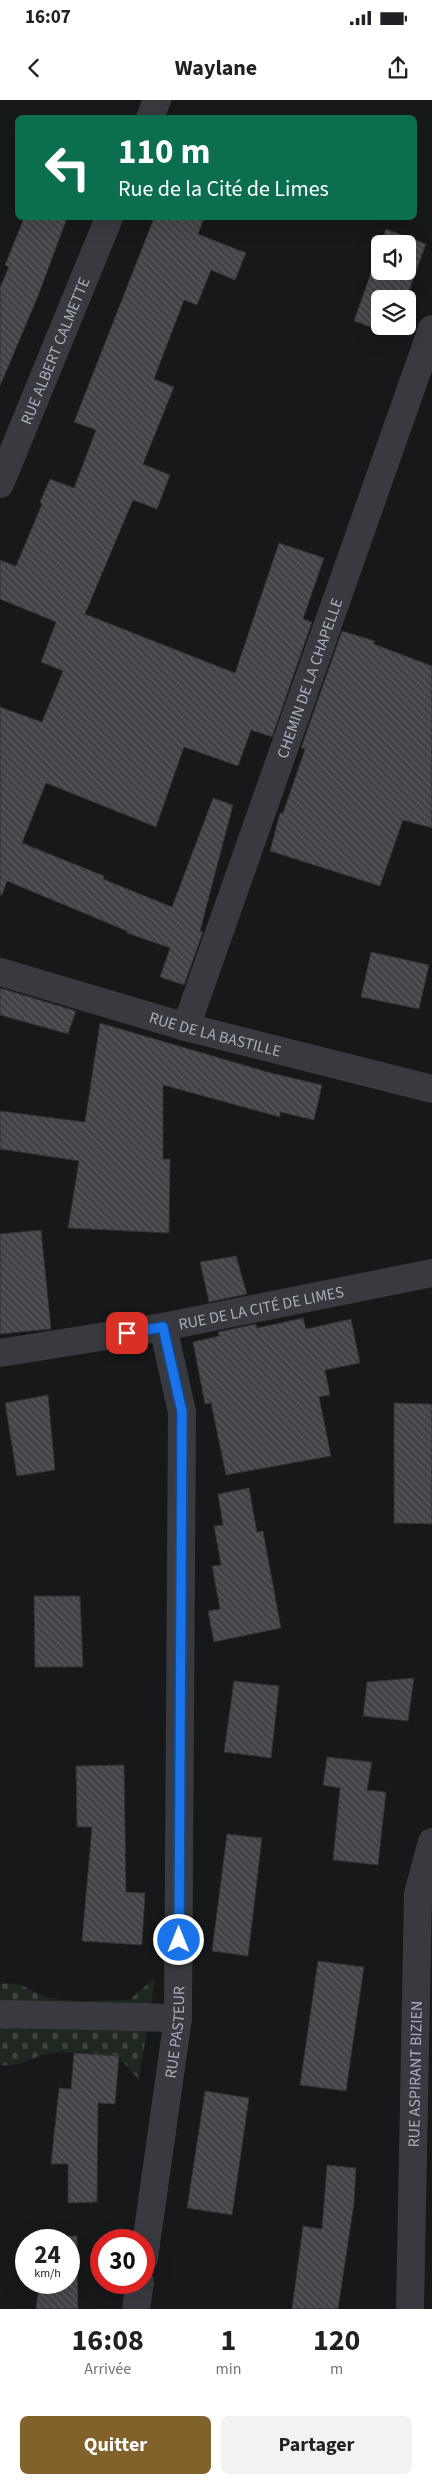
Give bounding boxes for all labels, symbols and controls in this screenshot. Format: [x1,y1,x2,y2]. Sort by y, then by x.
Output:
text: 16:07 [25,4,71,31]
text: Waylane [175,52,257,84]
icon: back [20,54,48,82]
icon: share [384,54,412,82]
text: 110 m [118,127,210,177]
icon: left [35,135,100,200]
text: Rue de la Cité de Limes [118,173,329,205]
map controls [371,235,416,335]
button: sound [371,235,416,280]
street label: RUE ALBERT CALMETTE [16,274,96,428]
button: layers [371,290,416,335]
street label: CHEMIN DE LA CHAPELLE [272,595,348,761]
street label: RUE DE LA BASTILLE [146,1007,283,1063]
street label: RUE DE LA CITÉ DE LIMES [177,1281,346,1336]
pin [106,1312,148,1354]
icon: arrive [113,1319,141,1347]
position arrow [152,1913,204,1965]
street label: RUE PASTEUR [160,1986,191,2080]
street label: RUE ASPIRANT BIZIEN [403,2000,428,2148]
speed limit sign: 30 [90,2229,155,2294]
text: 24 [34,2237,61,2273]
text: km/h [34,2265,61,2282]
text: 16:08 [72,2319,144,2362]
text: 1 [220,2319,236,2362]
text: 120 [313,2319,360,2362]
text: Arrivée [84,2358,131,2380]
text: min [215,2358,241,2380]
text: m [330,2358,343,2380]
button: Quitter [20,2416,211,2474]
button: Partager [221,2416,412,2474]

